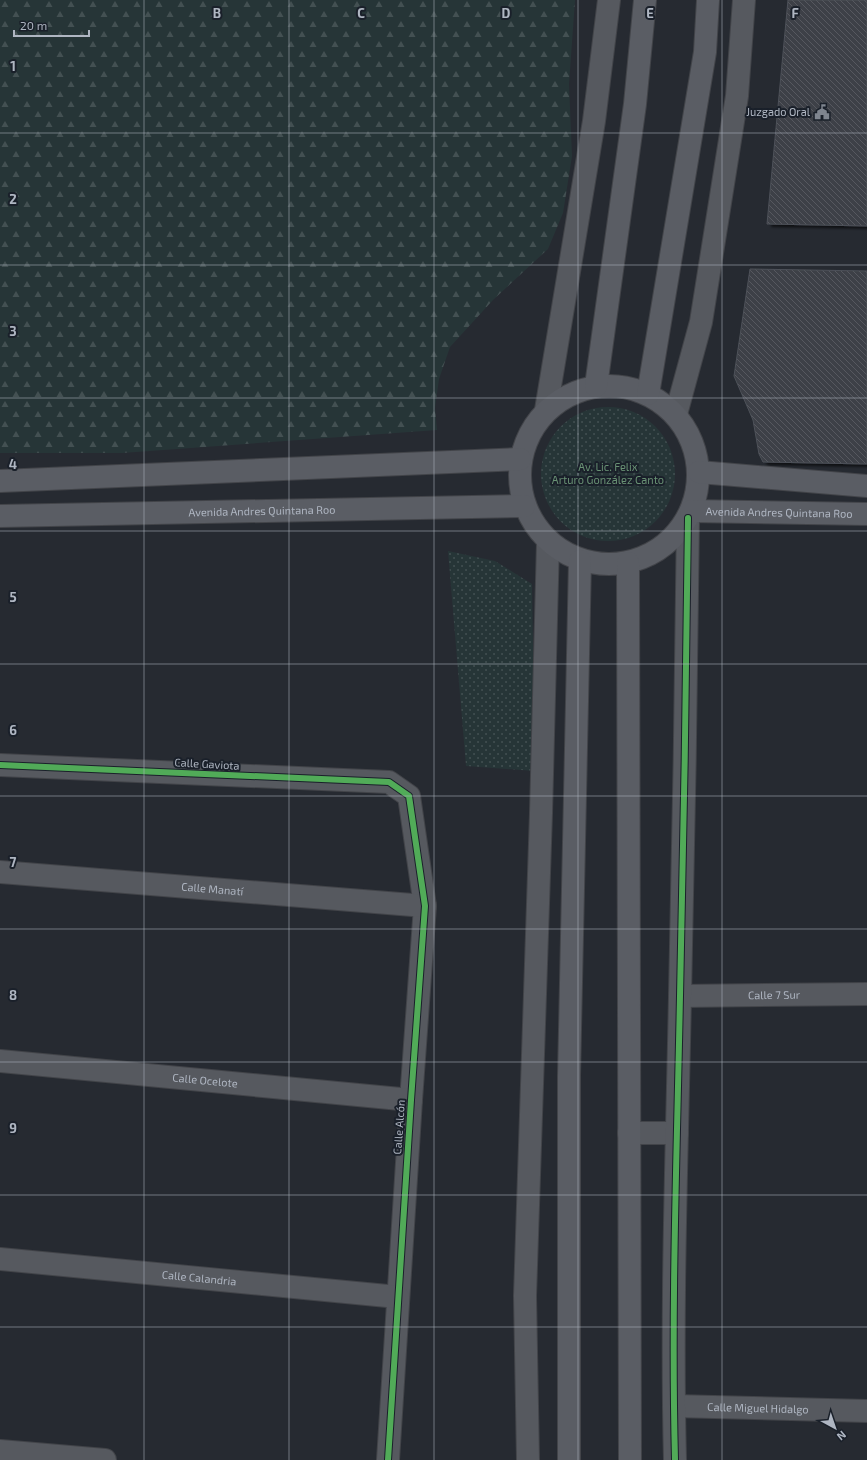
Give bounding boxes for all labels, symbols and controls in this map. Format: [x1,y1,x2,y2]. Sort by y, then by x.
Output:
text: B [213,5,221,21]
text: C [357,5,365,21]
text: D [502,5,511,21]
text: E [646,5,654,21]
text: F [791,5,799,21]
scale bar [14,12,89,38]
text: 20 m [20,18,47,32]
text: 1 [10,58,16,74]
public building icon: Juzgado Oral [813,103,831,121]
place label: Juzgado Oral [746,105,811,118]
text: 2 [9,191,17,207]
text: 3 [9,323,17,339]
text: 4 [9,456,17,472]
park label: Av. Lic. Felix Arturo González Canto [552,460,664,486]
street label: Avenida Andres Quintana Roo [188,503,336,518]
street label: Avenida Andres Quintana Roo [705,504,853,520]
text: 5 [9,589,17,605]
text: 6 [9,722,17,738]
street label: Calle Gaviota [174,755,240,772]
text: 7 [10,854,17,870]
street label: Calle Manatí [181,880,245,898]
text: 8 [9,987,17,1003]
street label: Calle 7 Sur [748,988,801,1001]
street label: Calle Ocelote [172,1070,238,1090]
street label: Calle Alcón [390,1099,407,1155]
text: 9 [9,1120,17,1136]
street label: Calle Calandria [161,1267,237,1288]
street label: Calle Miguel Hidalgo [707,1400,809,1415]
north arrow [815,1408,855,1448]
text: N [834,1429,849,1444]

